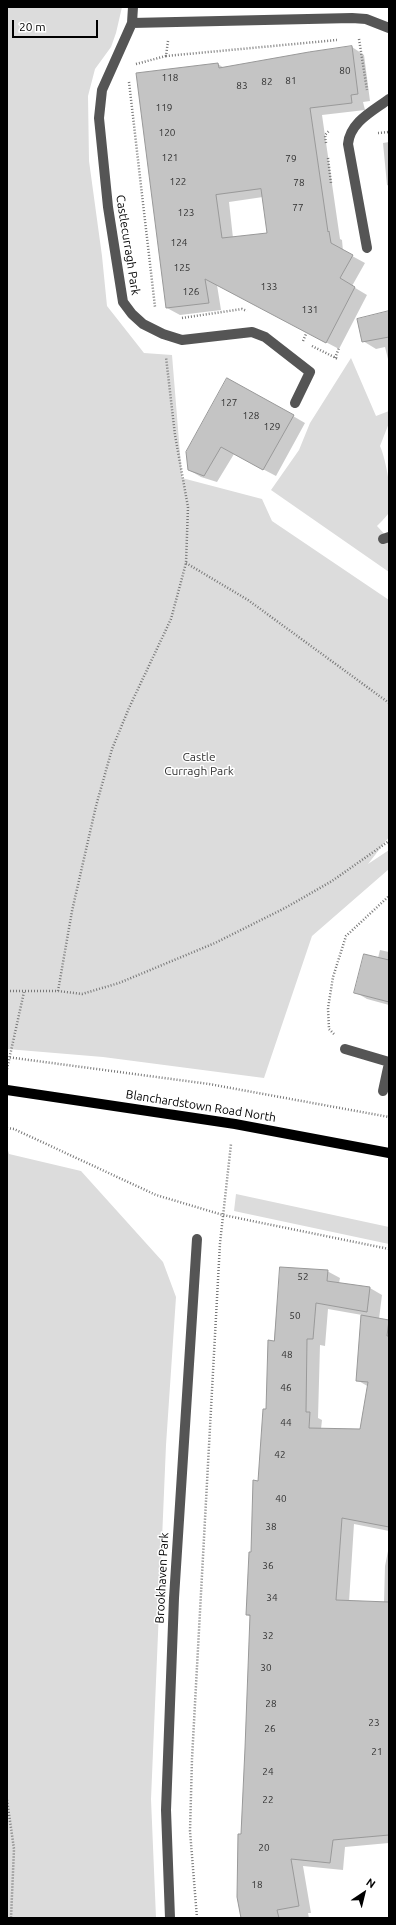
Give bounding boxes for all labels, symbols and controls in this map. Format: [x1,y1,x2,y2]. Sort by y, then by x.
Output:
scale bar [14,12,100,38]
text: 20 m [19,20,46,33]
house number: 80 [339,65,351,77]
house number: 118 [162,72,178,84]
house number: 81 [285,75,297,87]
house number: 82 [261,76,273,88]
house number: 83 [236,80,248,92]
house number: 119 [156,102,172,114]
house number: 120 [159,127,175,139]
house number: 121 [162,152,178,164]
house number: 79 [285,153,297,165]
house number: 122 [170,176,186,188]
house number: 78 [293,177,305,189]
street label: Castlecurragh Park [113,194,143,296]
house number: 77 [292,202,304,214]
house number: 123 [178,207,194,219]
house number: 124 [171,237,187,249]
house number: 125 [174,262,190,274]
house number: 133 [261,281,277,293]
house number: 126 [183,286,199,298]
house number: 131 [302,304,318,316]
house number: 127 [221,397,237,409]
house number: 128 [243,410,259,422]
house number: 129 [264,421,280,433]
park label: Castle Curragh Park [164,750,234,778]
street label: Blanchardstown Road North [125,1087,277,1125]
house number: 52 [297,1271,309,1283]
house number: 50 [289,1310,301,1322]
house number: 48 [281,1349,293,1361]
house number: 46 [280,1382,292,1394]
house number: 44 [280,1417,292,1429]
house number: 42 [274,1449,286,1461]
house number: 40 [275,1493,287,1505]
house number: 38 [265,1521,277,1533]
street label: Brookhaven Park [152,1532,172,1624]
house number: 36 [262,1560,274,1572]
house number: 34 [266,1592,278,1604]
house number: 32 [262,1630,274,1642]
house number: 30 [260,1662,272,1674]
house number: 28 [265,1698,277,1710]
house number: 23 [368,1717,380,1729]
house number: 26 [264,1723,276,1735]
house number: 21 [371,1746,383,1758]
house number: 24 [262,1766,274,1778]
house number: 22 [262,1794,274,1806]
house number: 20 [258,1842,270,1854]
north arrow [344,1873,384,1913]
text: N [364,1876,378,1890]
house number: 18 [251,1879,263,1891]

